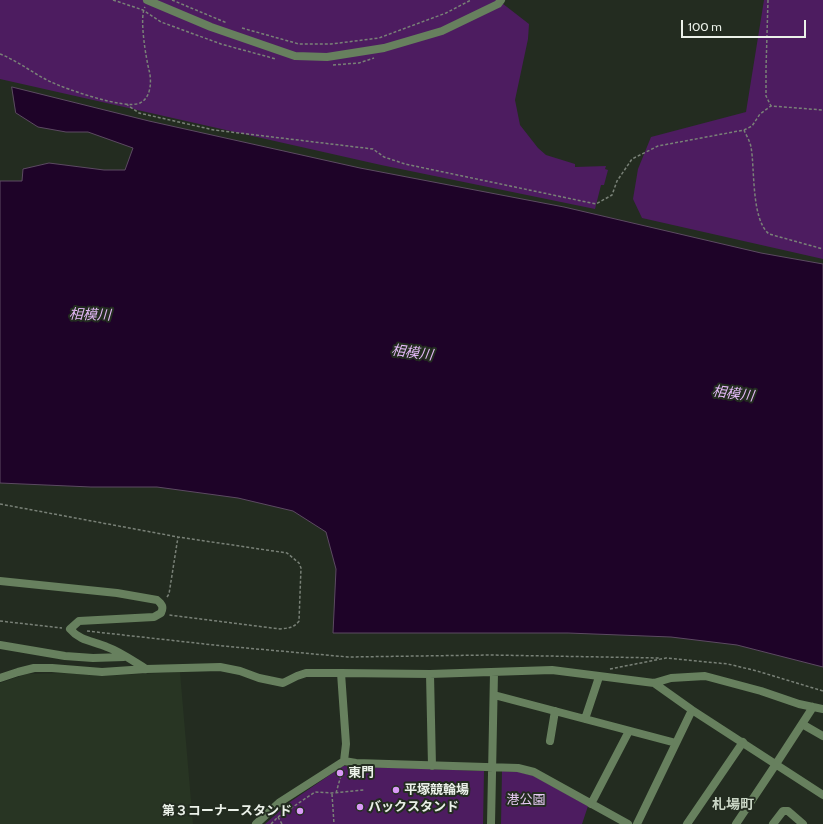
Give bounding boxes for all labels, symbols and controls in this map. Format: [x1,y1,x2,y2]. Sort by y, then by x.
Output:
scale bar [683,12,808,38]
text: 100 m [688,19,722,34]
water label: 相模川 [69,306,111,324]
water label: 相模川 [390,342,434,364]
water label: 相模川 [711,383,755,405]
place label: 東門 [348,765,374,781]
marker: 東門 [335,768,345,778]
place label: 平塚競輪場 [404,782,469,798]
marker: 平塚競輪場 [391,785,401,795]
park label: 港公園 [507,792,545,808]
district label: 札場町 [712,797,754,813]
place label: バックスタンド [368,799,459,815]
marker: バックスタンド [355,802,365,812]
place label: 第３コーナースタンド [162,803,292,819]
marker: 第３コーナースタンド [295,806,305,816]

